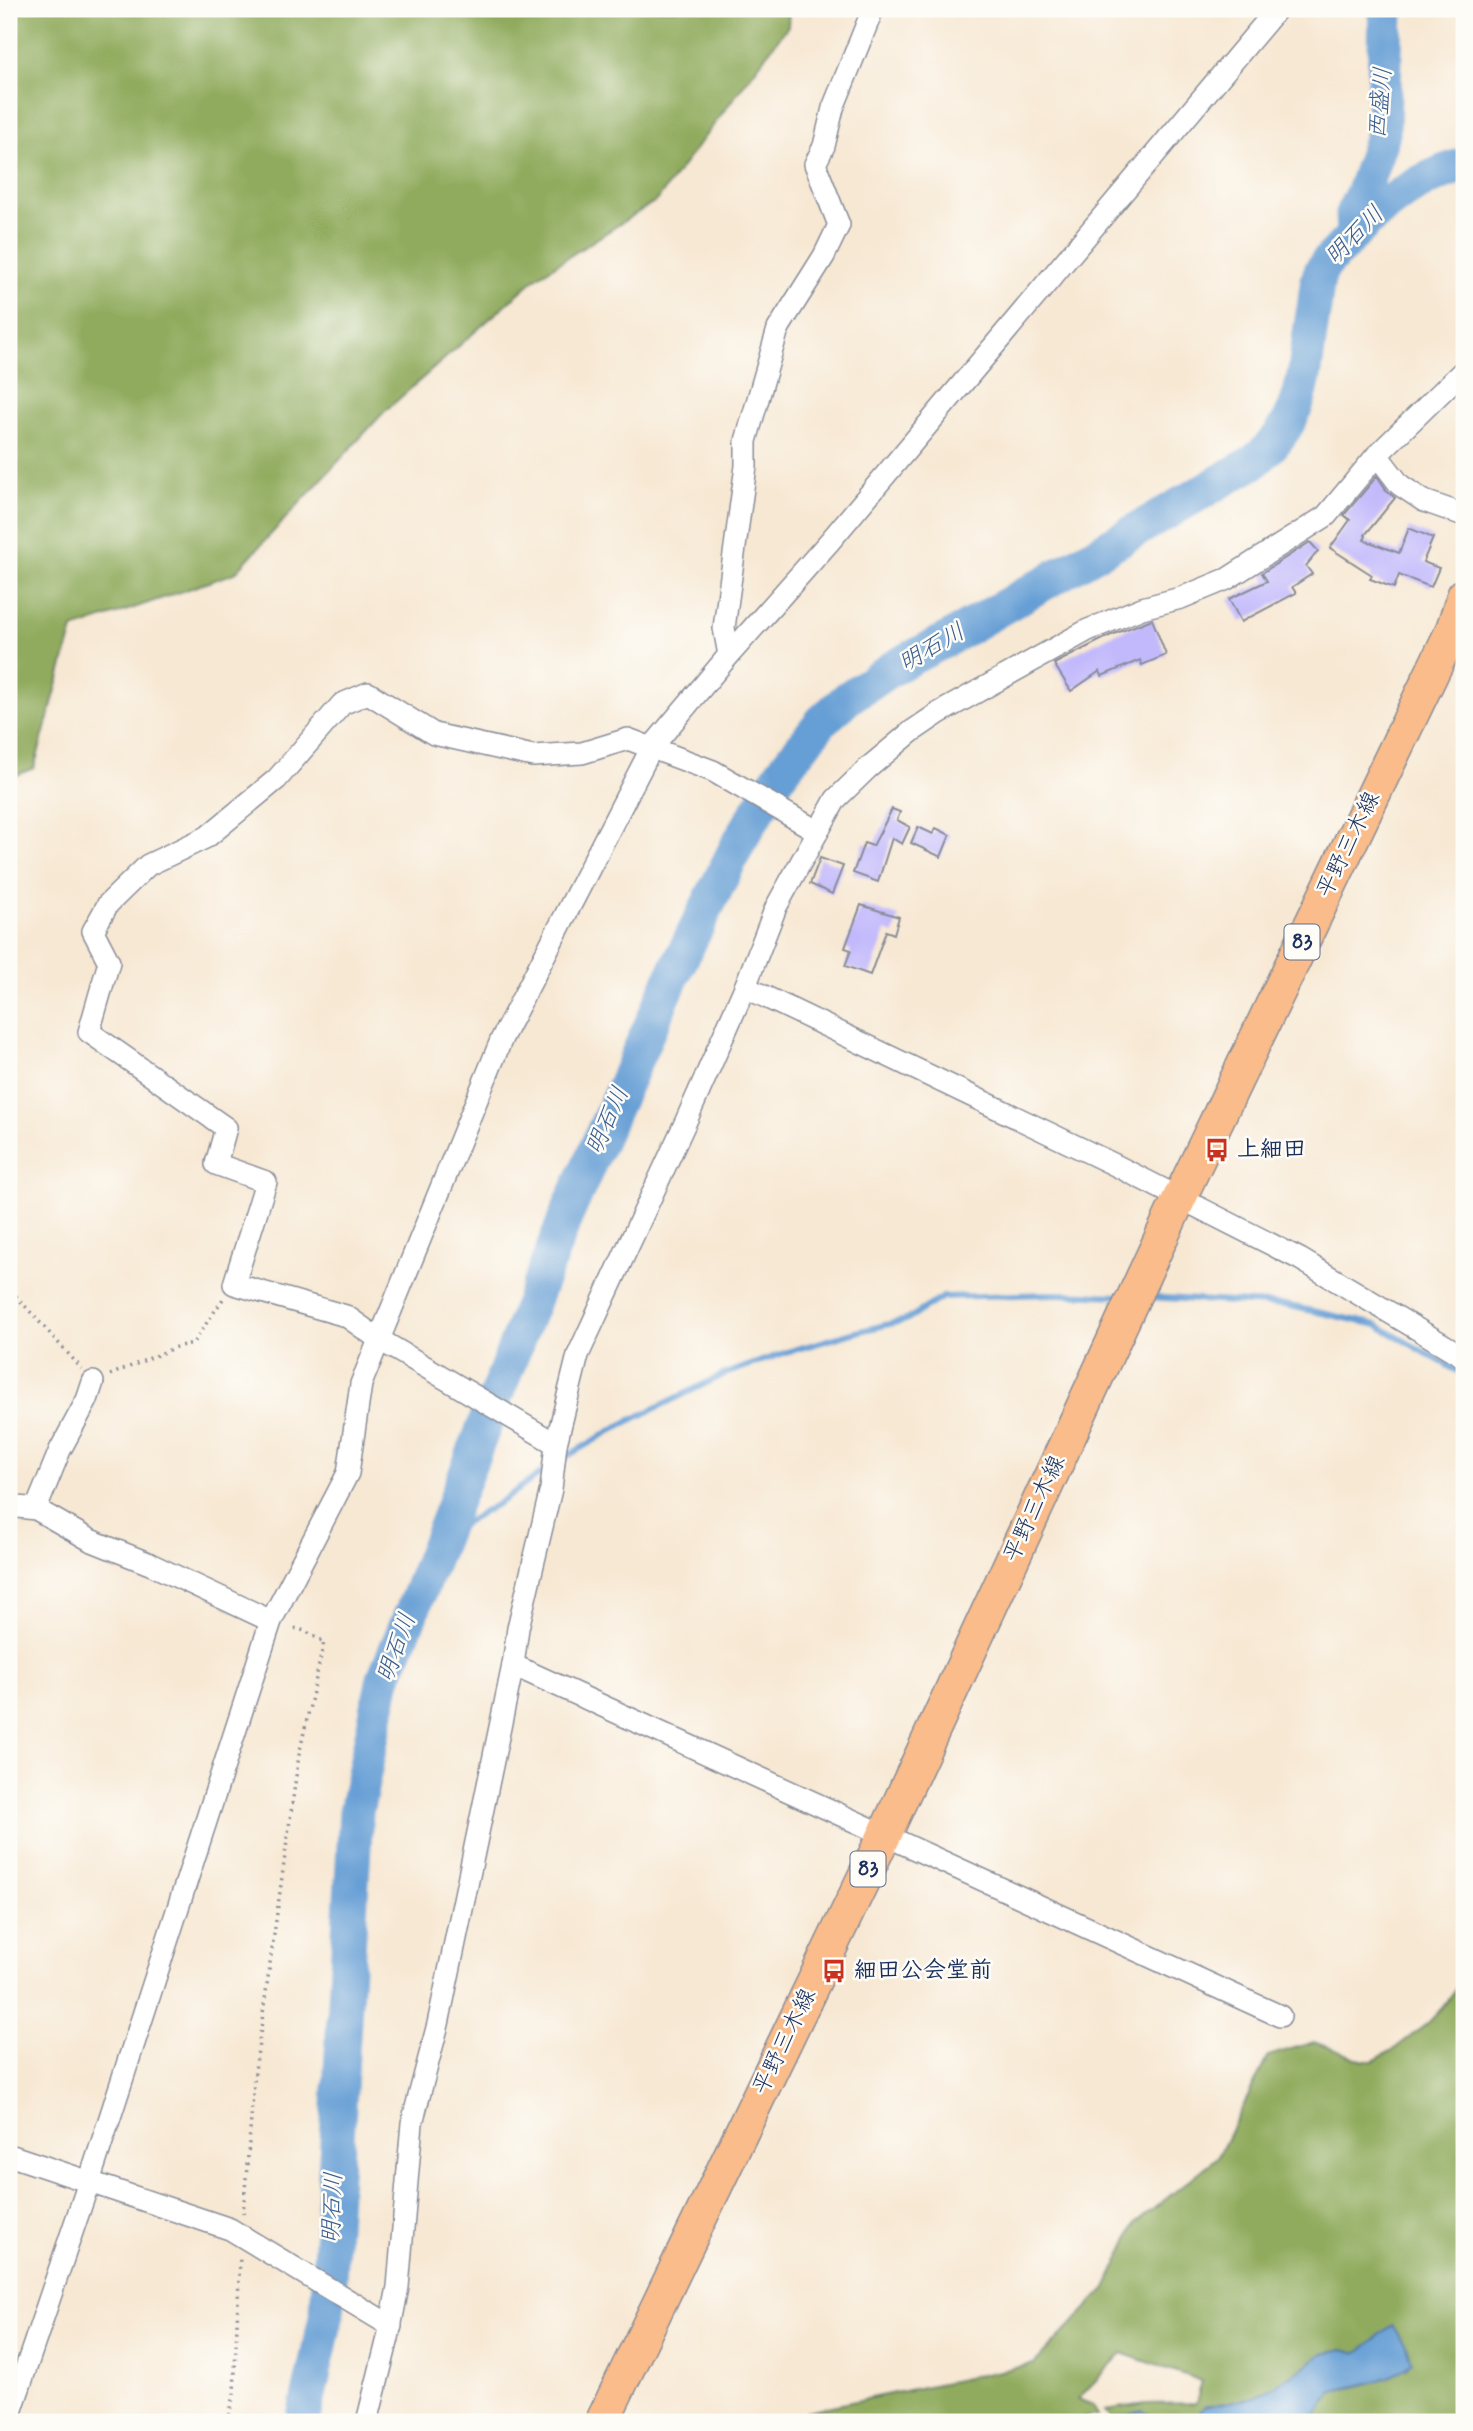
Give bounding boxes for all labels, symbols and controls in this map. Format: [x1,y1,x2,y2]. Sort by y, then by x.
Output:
water label: 西盛川 [1362,66,1400,140]
water label: 明石川 [1319,200,1391,272]
water label: 明石川 [893,617,971,679]
street label: 平野三木線 [1310,787,1388,903]
road number: 83 [1284,925,1320,960]
water label: 明石川 [579,1082,637,1160]
place label: 上細田 [1237,1135,1306,1165]
bus stop icon: 上細田 [1203,1136,1231,1164]
street label: 平野三木線 [997,1451,1073,1567]
water label: 明石川 [370,1609,424,1687]
road number: 83 [850,1852,886,1886]
place label: 細田公会堂前 [854,1956,992,1986]
bus stop icon: 細田公会堂前 [820,1957,848,1985]
street label: 平野三木線 [746,1984,824,2100]
water label: 明石川 [316,2171,350,2245]

